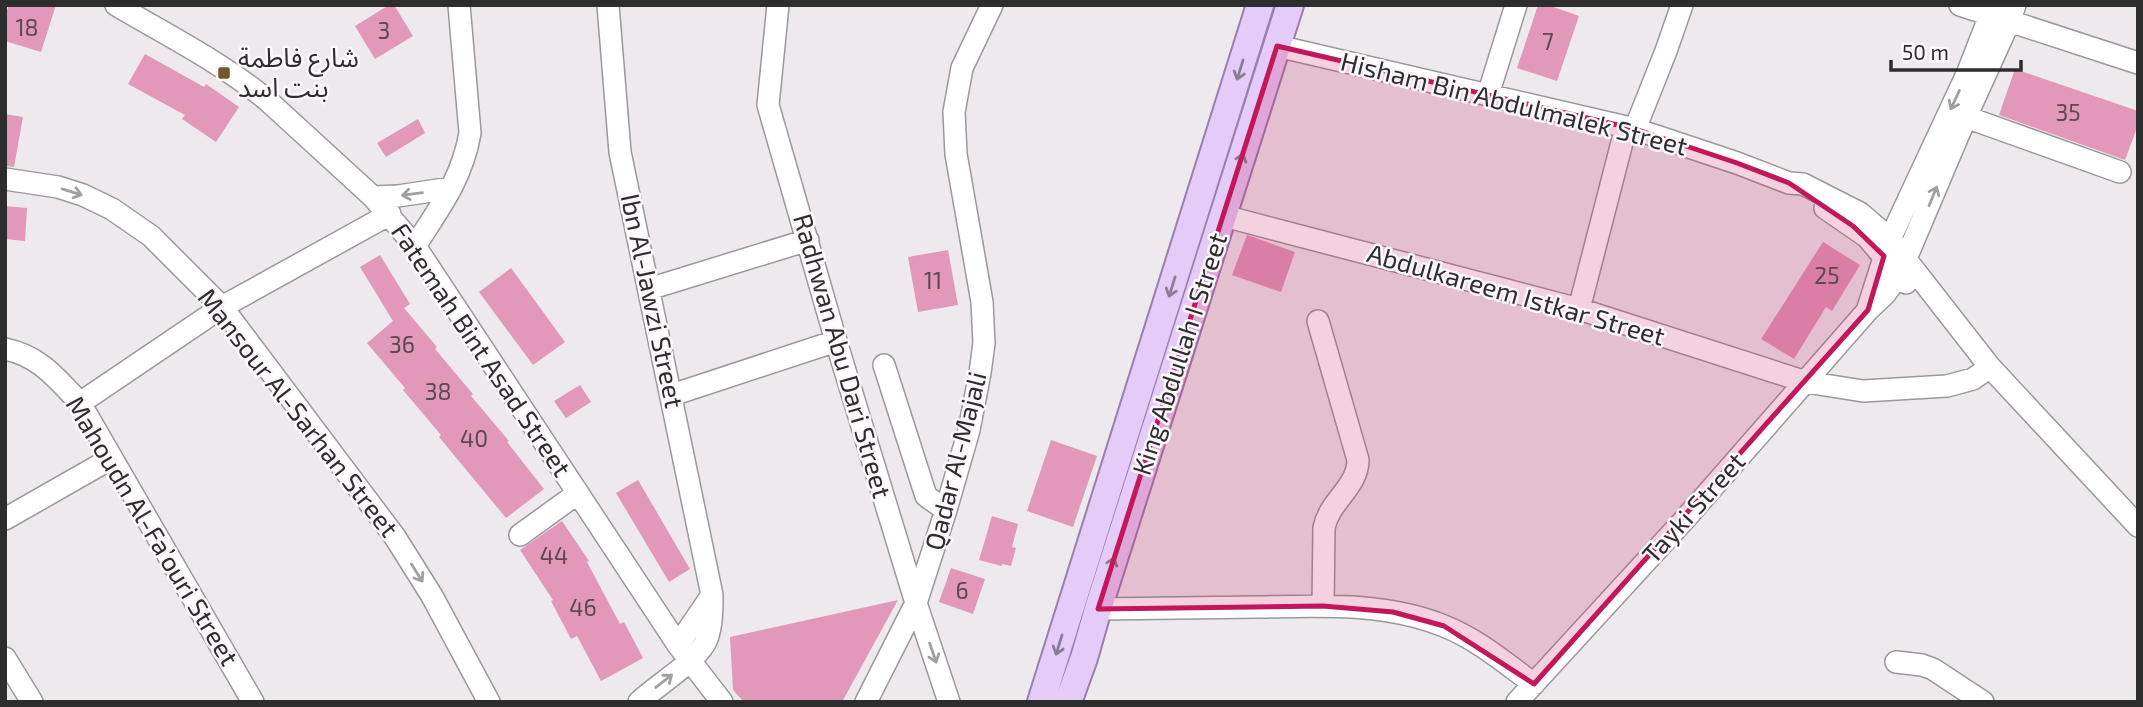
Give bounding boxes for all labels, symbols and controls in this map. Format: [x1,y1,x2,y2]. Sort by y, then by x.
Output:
house number: 18 [15,13,39,41]
house number: 3 [378,16,390,44]
house number: 7 [1542,27,1554,55]
scale bar [1891,28,2021,72]
text: 50 m [1902,39,1949,64]
place label: شارع فاطمة بنت اسد [238,41,359,102]
street label: Hisham Bin Abdulmalek Street [1338,44,1691,161]
one-way arrow [1232,59,1245,81]
marker: شارع فاطمة بنت اسد [216,65,232,81]
one-way arrow [1948,89,1961,110]
house number: 35 [2055,98,2081,126]
one-way arrow [1235,153,1248,175]
one-way arrow [61,186,83,199]
one-way arrow [1927,186,1940,208]
one-way arrow [401,188,424,201]
street label: Ibn Al-Jawzi Street [616,191,691,411]
street label: Radhwan Abu Dari Street [788,210,899,501]
street label: Fatemah Bint Asad Street [386,217,579,482]
street label: King Abdullah I Street [1125,228,1232,479]
street label: Abdulkareem Istkar Street [1364,236,1669,351]
house number: 25 [1814,261,1840,289]
house number: 11 [924,266,942,294]
one-way arrow [1164,276,1177,298]
street label: Mansour Al-Sarhan Street [193,282,406,542]
house number: 36 [389,330,415,358]
street label: Qadar Al-Majali [917,368,992,553]
house number: 38 [425,377,451,405]
street label: Mahoudn Al-Fa’ouri Street [61,390,246,671]
house number: 40 [460,424,488,452]
street label: Tayki Street [1635,445,1751,569]
house number: 44 [540,541,568,569]
one-way arrow [1106,556,1118,578]
one-way arrow [410,563,425,582]
house number: 6 [955,576,969,604]
house number: 46 [569,593,597,621]
one-way arrow [1052,633,1064,655]
one-way arrow [927,641,940,663]
one-way arrow [654,673,672,688]

